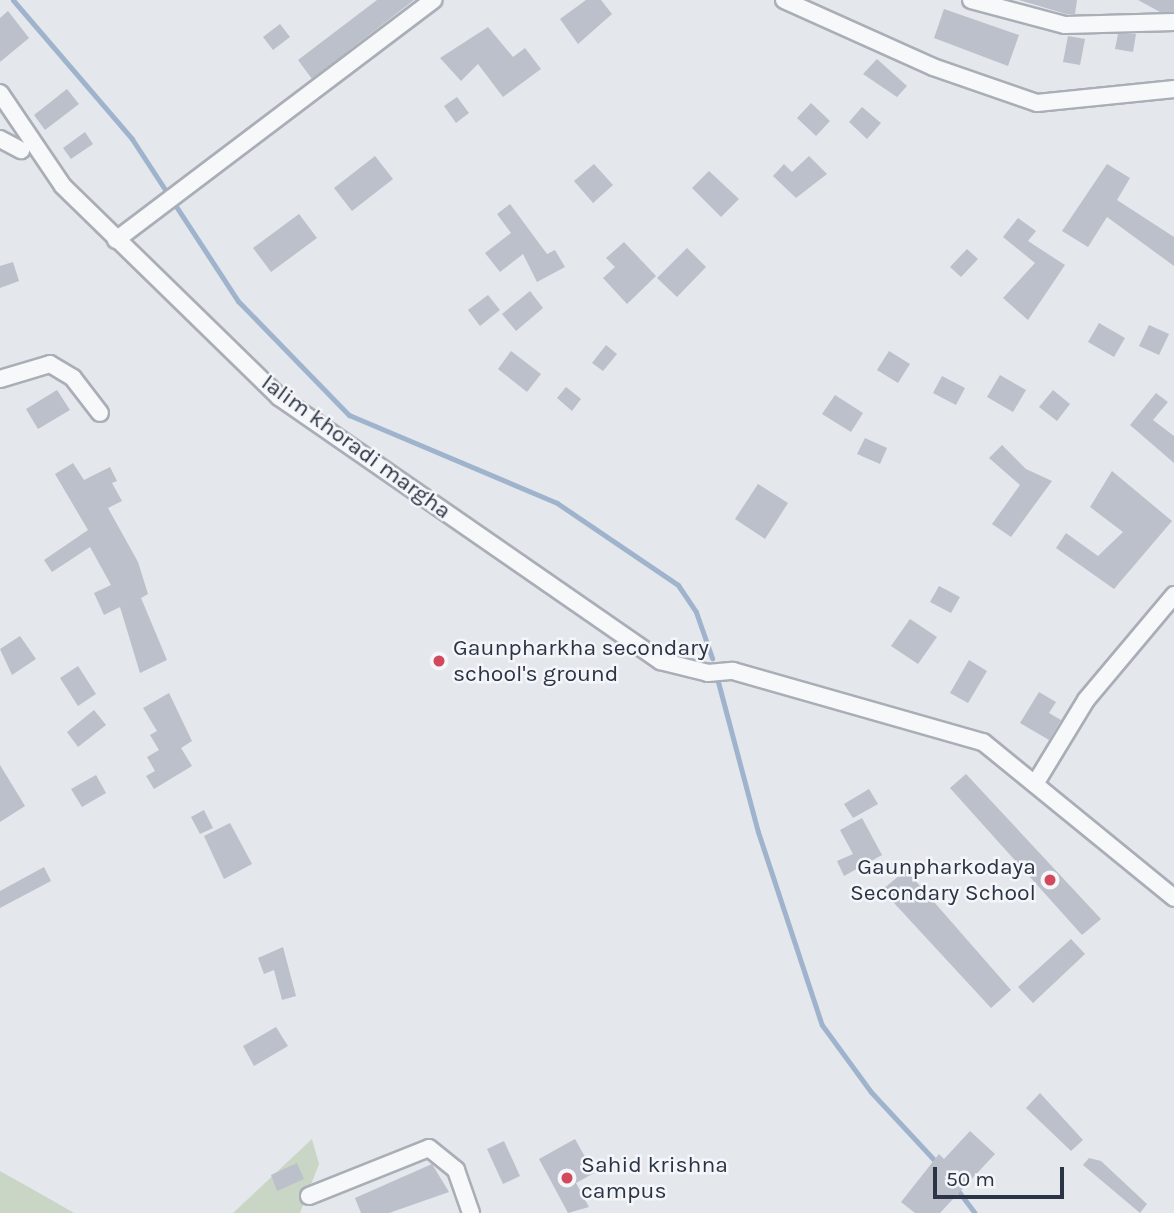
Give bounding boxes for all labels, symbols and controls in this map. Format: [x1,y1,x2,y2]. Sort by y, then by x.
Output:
street label: lalim khoradi margha [256,369,456,525]
place label: Gaunpharkha secondary school's ground [453,634,709,688]
marker: Gaunpharkha secondary school's ground [431,653,447,669]
place label: Gaunpharkodaya Secondary School [850,853,1036,907]
marker: Gaunpharkodaya Secondary School [1042,872,1058,888]
place label: Sahid krishna campus [581,1151,728,1205]
scale bar [936,1154,1067,1198]
text: 50 m [946,1167,995,1191]
marker: Sahid krishna campus [559,1170,575,1186]

